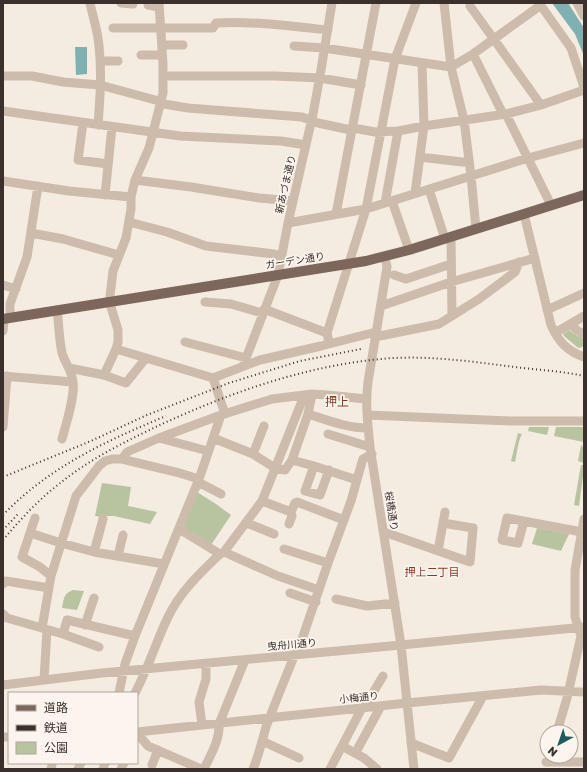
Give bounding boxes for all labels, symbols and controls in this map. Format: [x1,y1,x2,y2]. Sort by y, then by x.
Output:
street label: 新あづま通り [272,153,298,215]
street label: ガーデン通り [264,249,326,271]
district label: 押上 [325,394,349,409]
street label: 桜橋通り [383,490,401,532]
district label: 押上二丁目 [405,565,460,578]
street label: 曳舟川通り [267,636,317,652]
street label: 小梅通り [338,689,380,705]
legend [8,692,138,764]
text: 道路 [44,700,68,715]
text: 鉄道 [44,720,68,735]
north arrow [539,724,579,764]
text: 公園 [44,740,68,755]
text: N [545,744,560,760]

